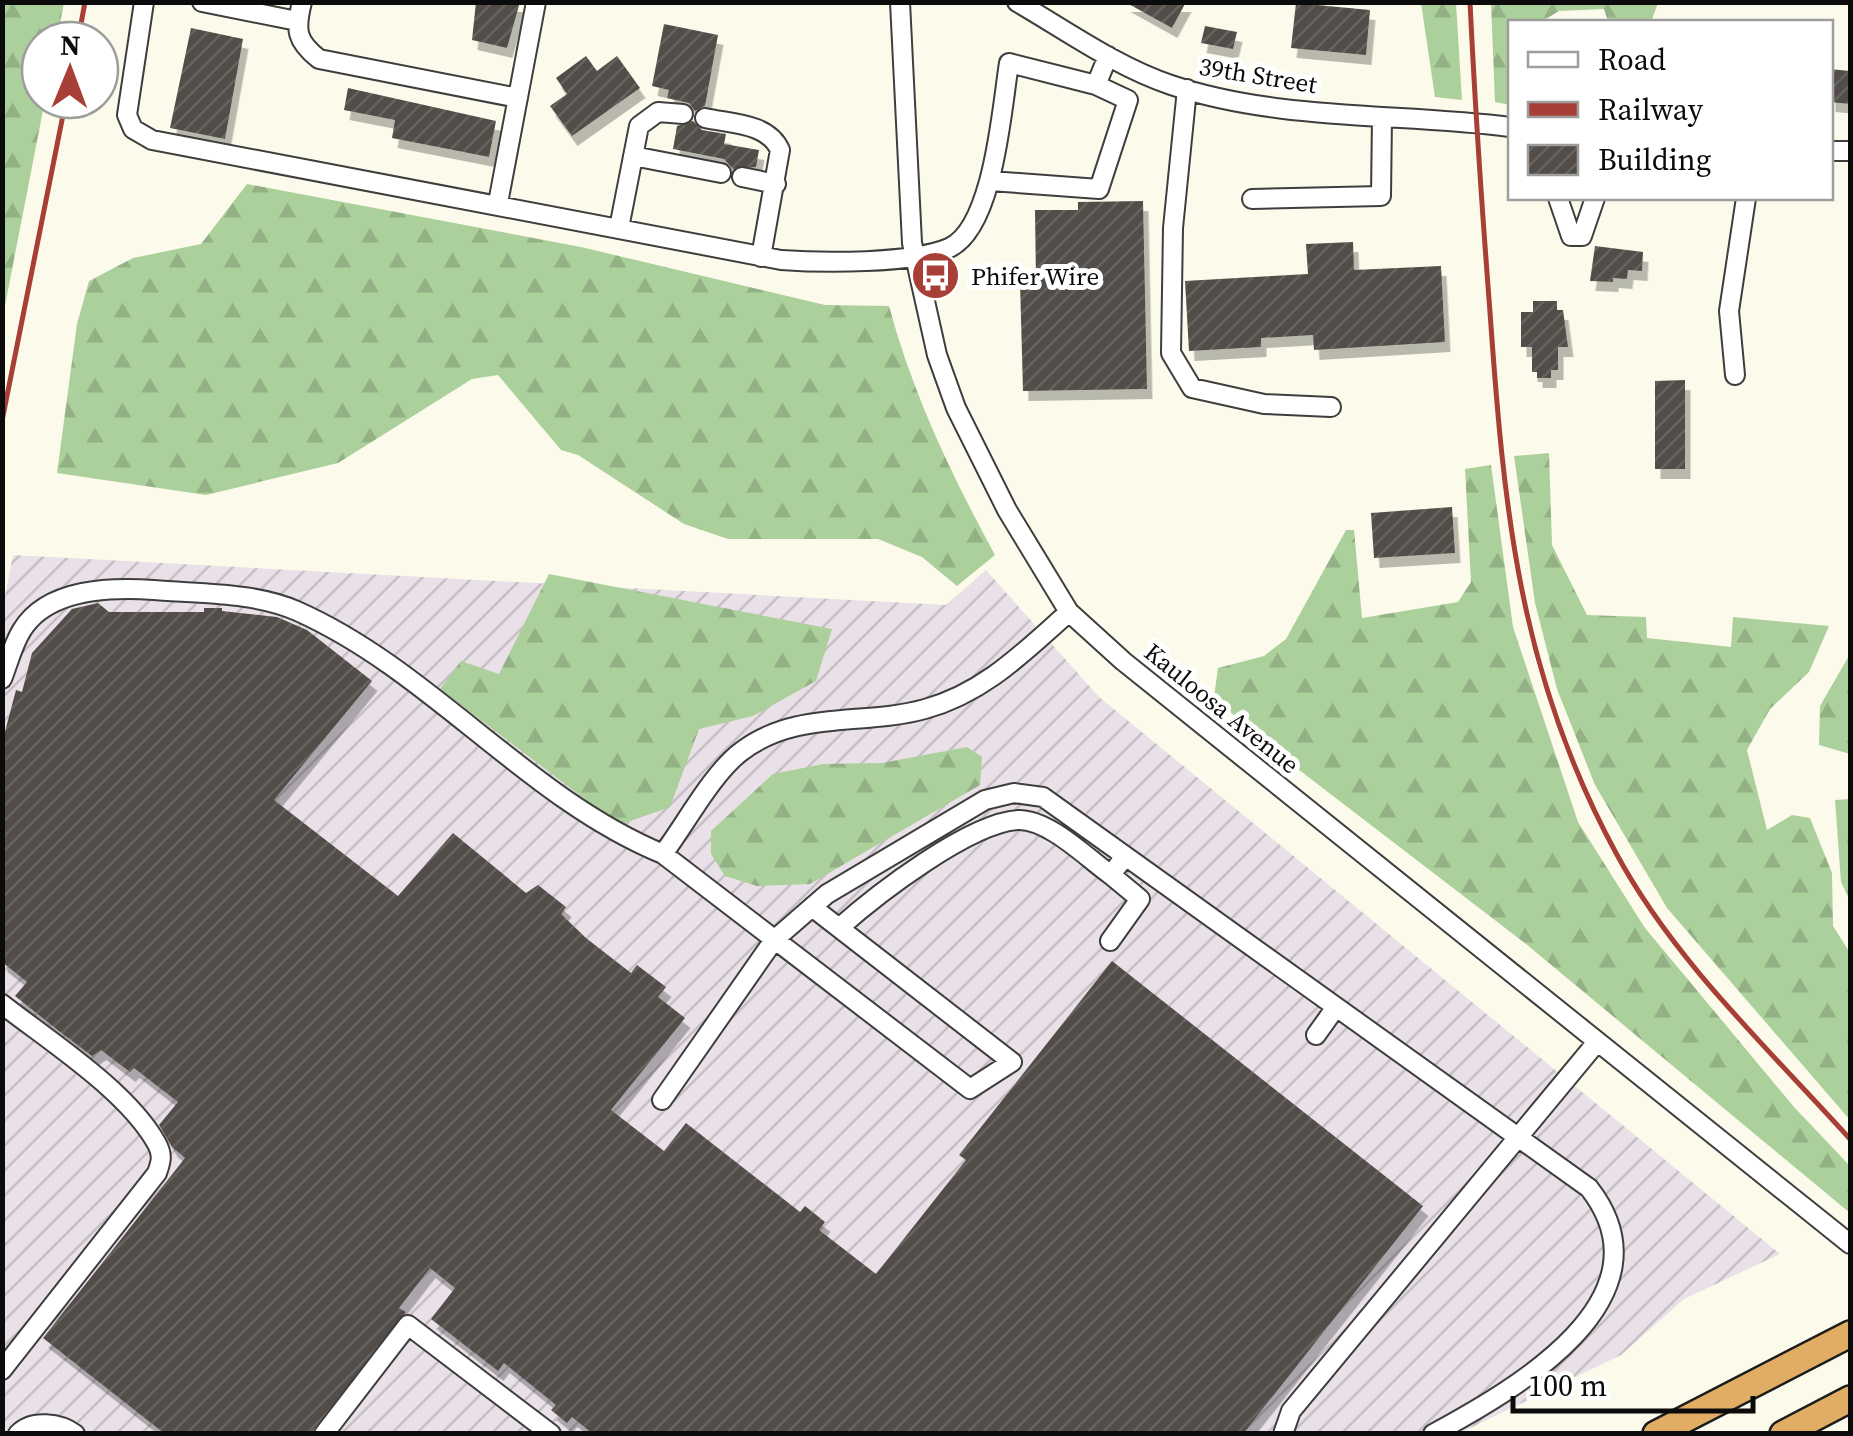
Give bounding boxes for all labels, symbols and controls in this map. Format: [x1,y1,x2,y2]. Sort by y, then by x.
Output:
north arrow [20,20,120,120]
legend [1508,20,1833,200]
text: N [60,26,81,64]
text: Road [1598,39,1666,80]
street label: 39th Street [1197,49,1320,101]
text: Railway [1598,89,1704,130]
text: Building [1598,139,1711,180]
bus stop icon: Phifer Wire [910,250,962,302]
place label: Phifer Wire [971,259,1099,293]
street label: Kauloosa Avenue [1137,635,1307,781]
scale bar [1513,1351,1753,1413]
text: 100 m [1528,1365,1607,1406]

